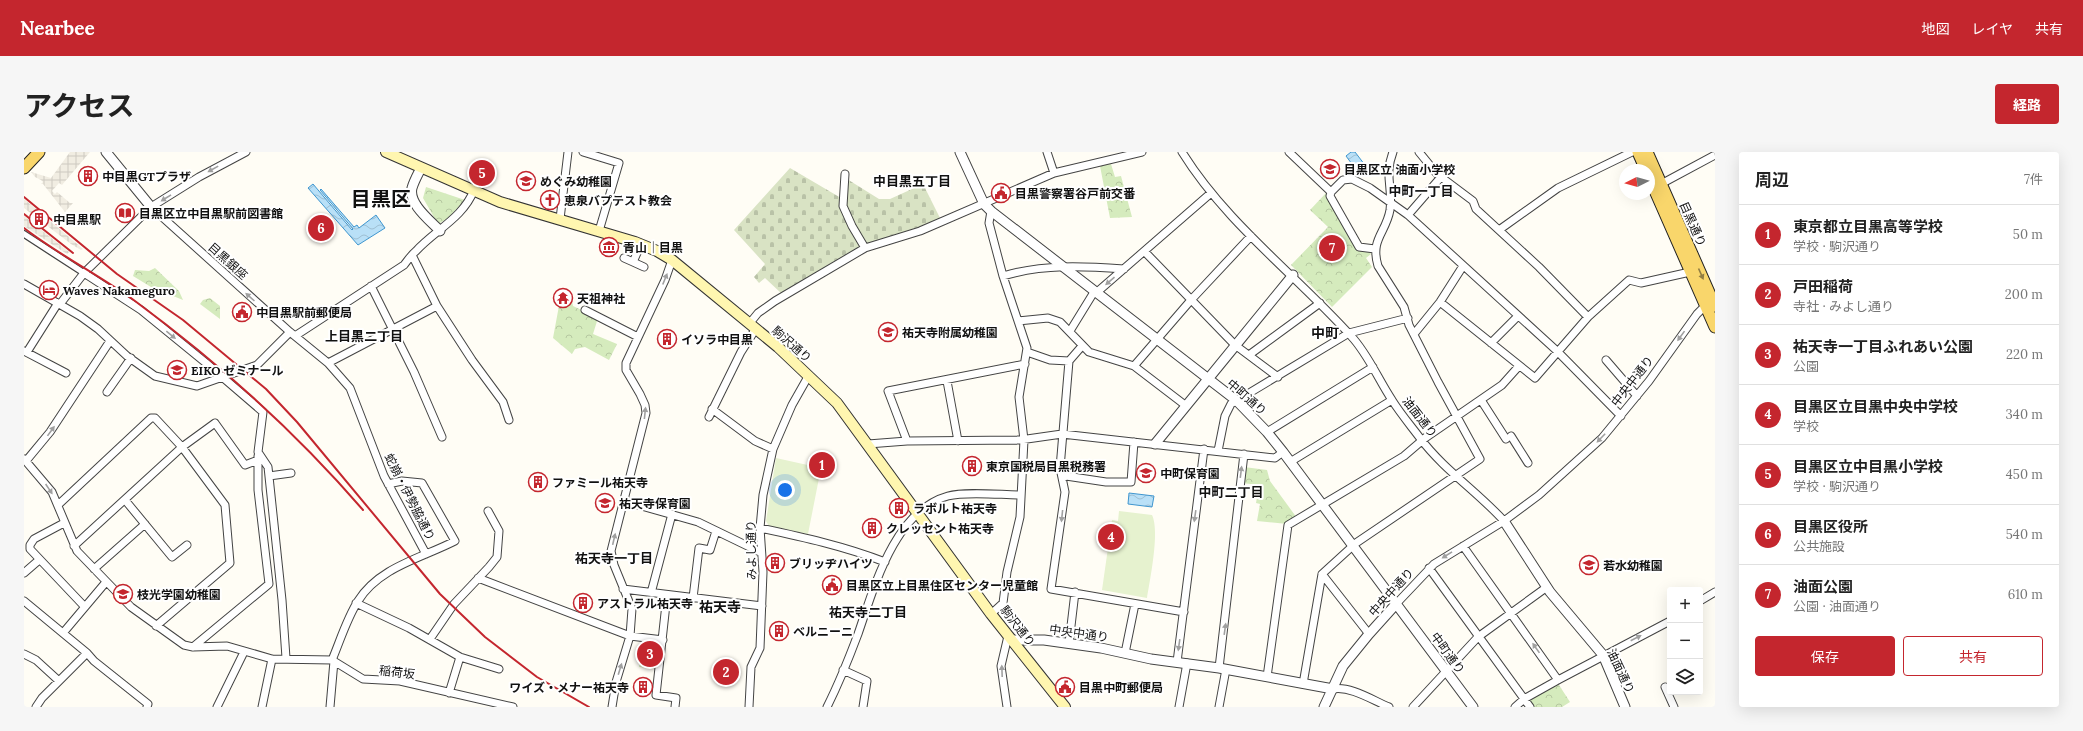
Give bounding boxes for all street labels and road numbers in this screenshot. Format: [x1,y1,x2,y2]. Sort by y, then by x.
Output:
street label: 目黒通り [1676,199,1710,249]
street label: 目黒銀座 [205,239,251,283]
street label: 駒沢通り [769,323,815,365]
street label: 中央中通り [1608,353,1656,409]
street label: 中町通り [1224,376,1270,418]
street label: 油面通り [1399,393,1441,441]
street label: 蛇崩・伊勢脇通り [382,451,438,543]
street label: みよし通り [743,520,759,580]
street label: 中央中通り [1365,565,1417,619]
street label: 駒沢通り [997,602,1039,650]
street label: 中央中通り [1048,621,1110,645]
street label: 中町通り [1428,629,1468,677]
street label: 油面通り [1604,646,1638,696]
street label: 稲荷坂 [378,662,416,682]

